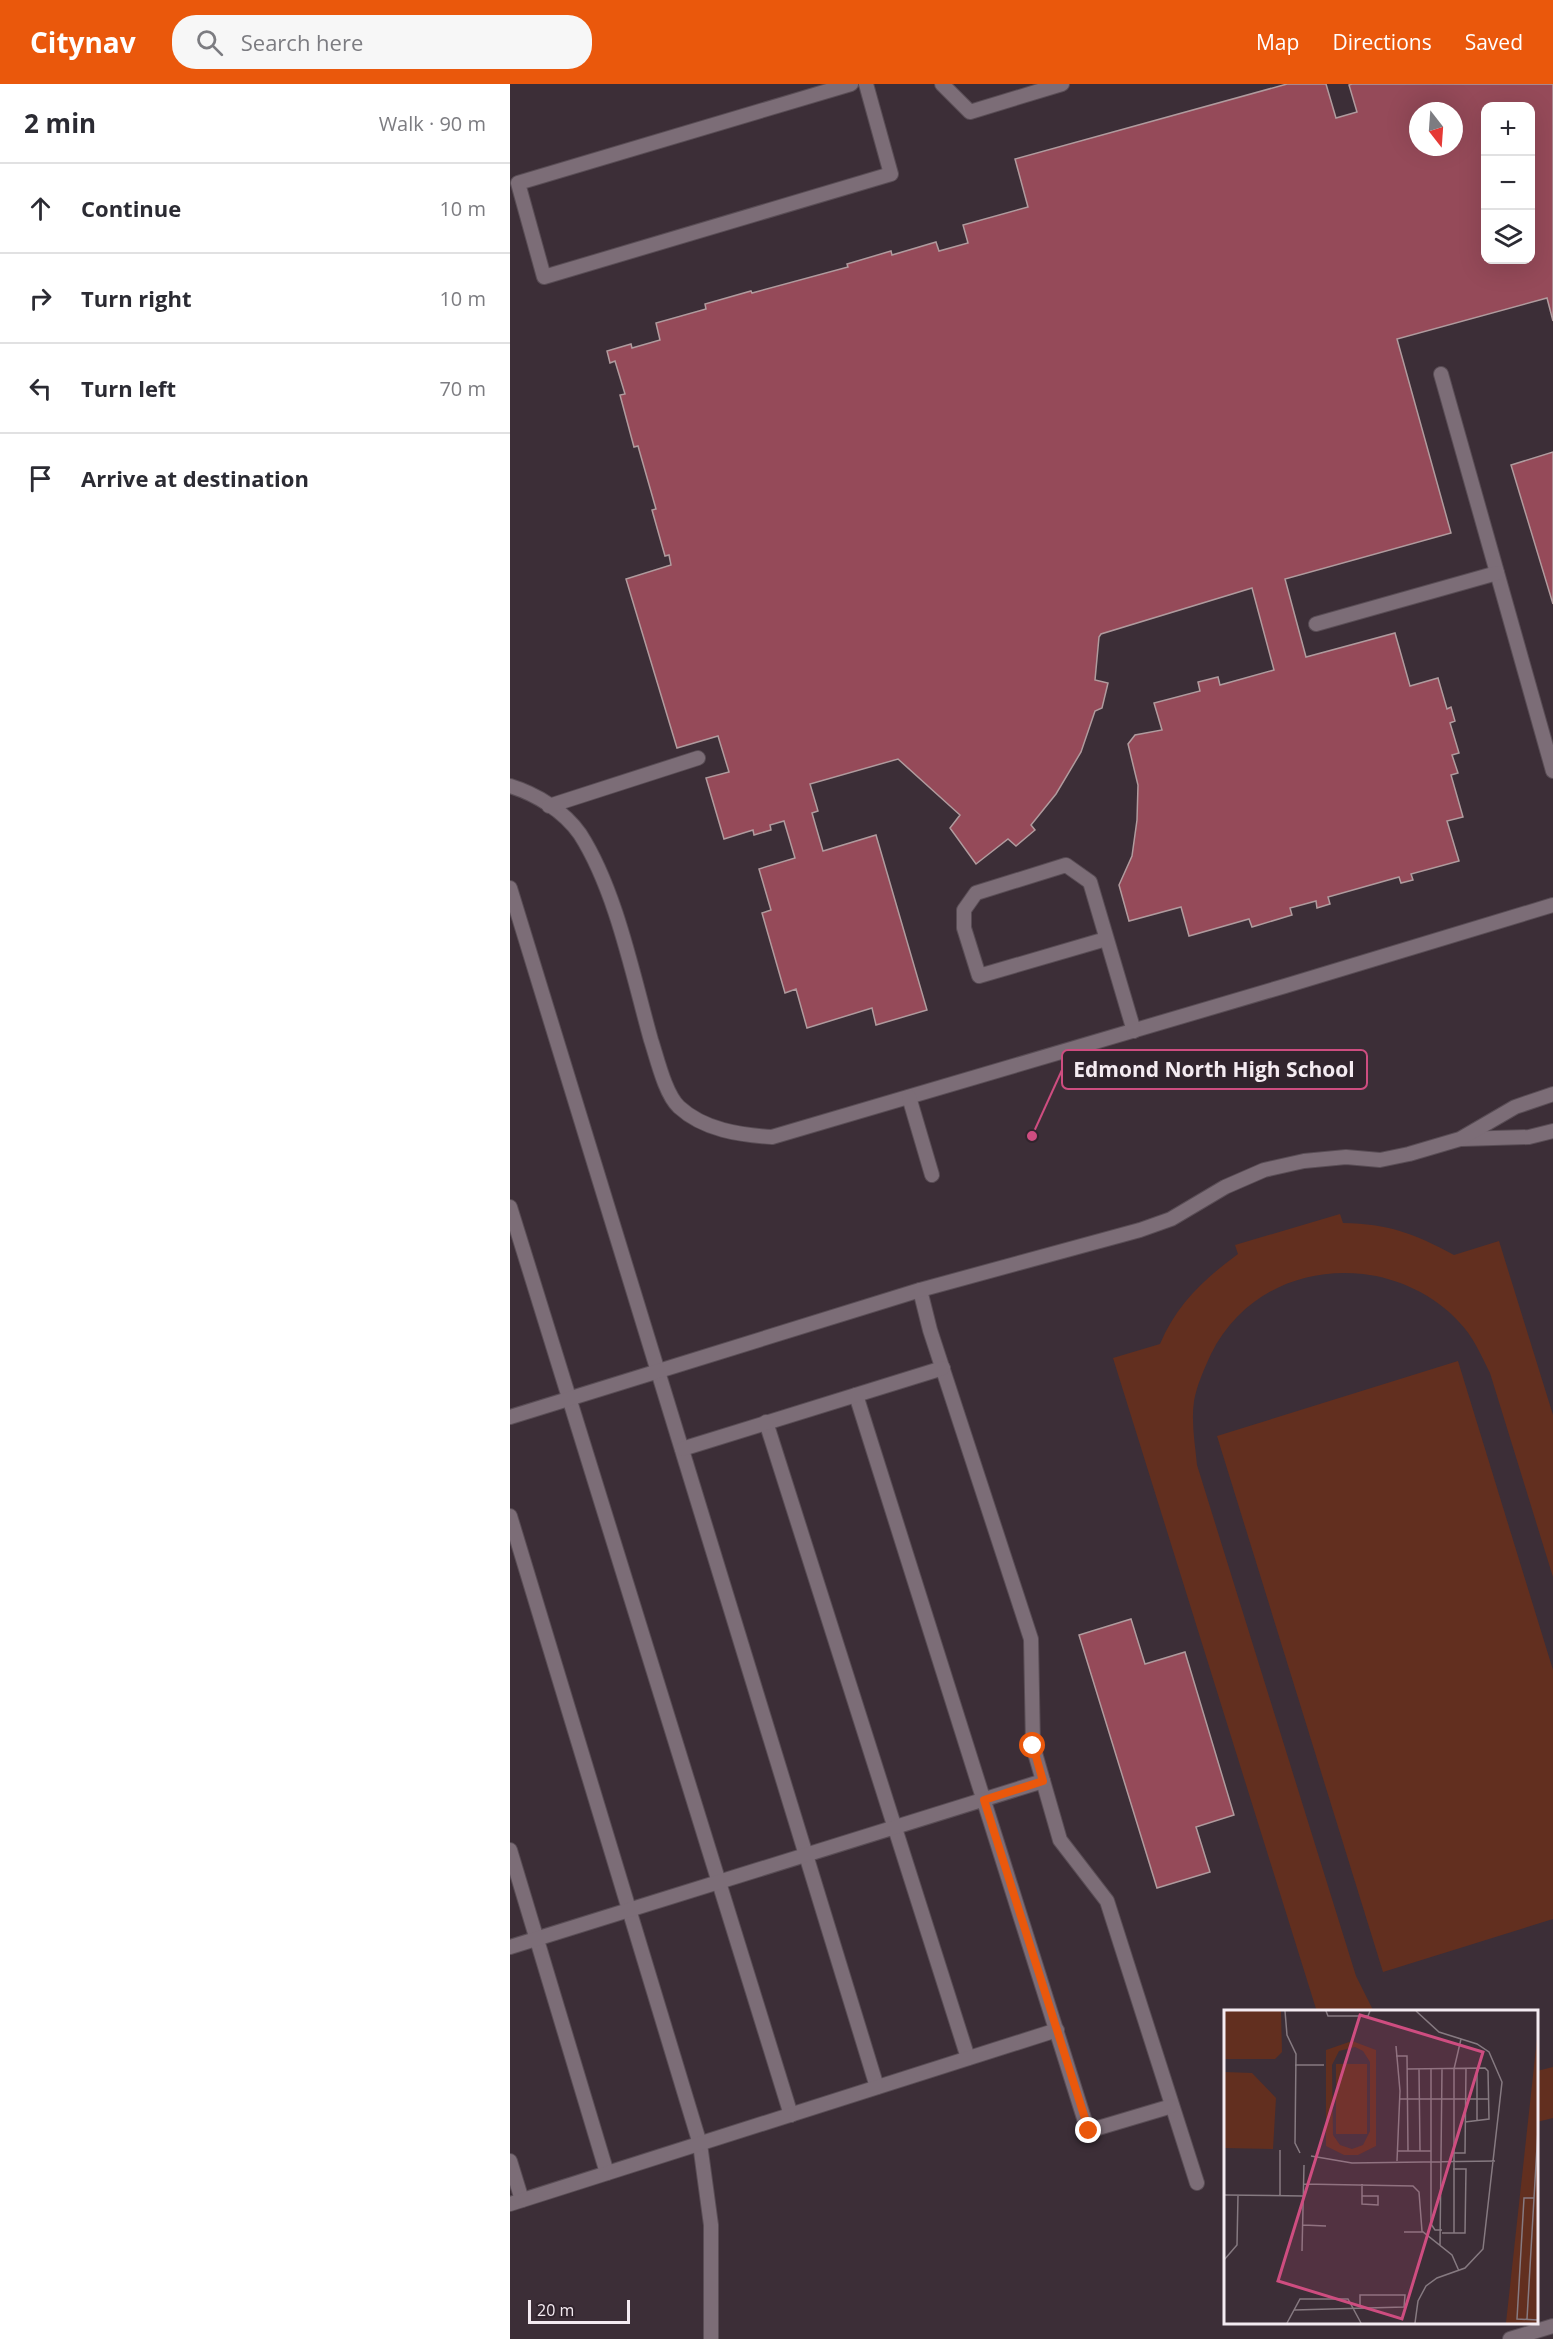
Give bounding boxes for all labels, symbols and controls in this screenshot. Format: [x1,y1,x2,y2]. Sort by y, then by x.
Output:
search box [172,15,592,69]
text: Citynav [30,23,136,61]
icon: search [193,26,226,59]
text: Search here [241,27,363,57]
text: Map [1256,28,1299,56]
text: Directions [1332,28,1432,56]
text: Saved [1465,28,1523,56]
north arrow [1409,102,1463,156]
map controls [1481,102,1535,264]
button: + [1481,102,1535,156]
text: 2 min [24,105,96,141]
text: Walk · 90 m [379,110,486,137]
button: − [1481,156,1535,210]
icon: ahead [24,192,57,225]
text: Continue [81,193,181,223]
text: 10 m [439,195,486,222]
button: layers [1481,210,1535,264]
icon: right [24,282,57,315]
text: Turn right [81,283,192,313]
text: 10 m [439,285,486,312]
icon: left [24,372,57,405]
text: Turn left [81,373,176,403]
text: 70 m [439,375,486,402]
icon: arrive [24,462,57,495]
text: Arrive at destination [81,463,309,493]
callout: Edmond North High School [1062,1050,1367,1089]
text: Edmond North High School [1073,1055,1355,1083]
route start [1019,1732,1045,1758]
inset map [1224,2010,1538,2324]
route end [1075,2117,1101,2143]
scale bar [528,2297,630,2324]
text: 20 m [537,2299,574,2321]

